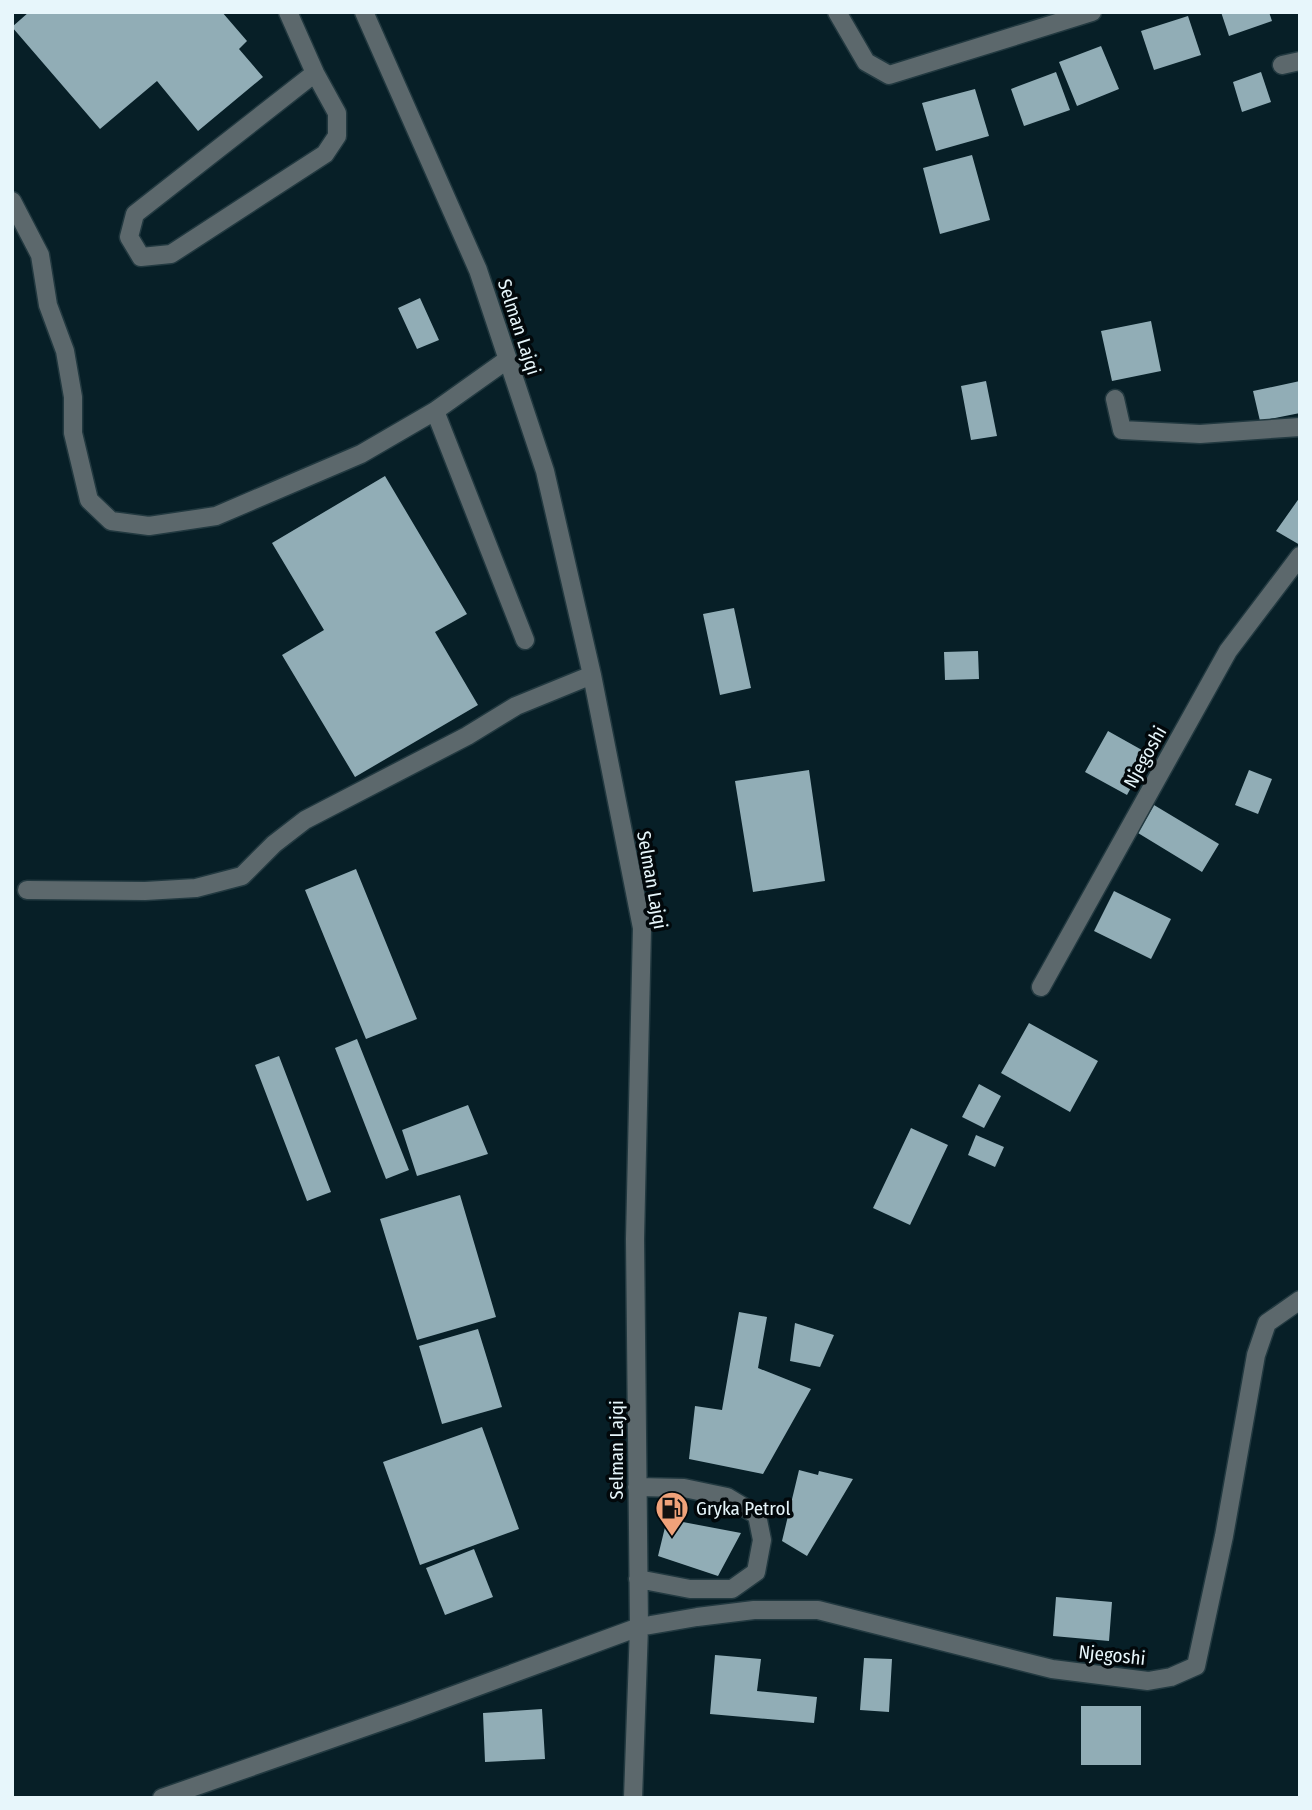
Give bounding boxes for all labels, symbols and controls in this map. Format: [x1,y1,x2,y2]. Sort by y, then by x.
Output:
street label: Selman Lajqi [493,276,545,378]
street label: Njegoshi [1119,722,1171,792]
street label: Selman Lajqi [632,829,672,931]
street label: Selman Lajqi [605,1400,628,1500]
fuel station icon: Gryka Petrol [653,1489,691,1538]
place label: Gryka Petrol [696,1497,790,1520]
street label: Njegoshi [1077,1640,1147,1670]

